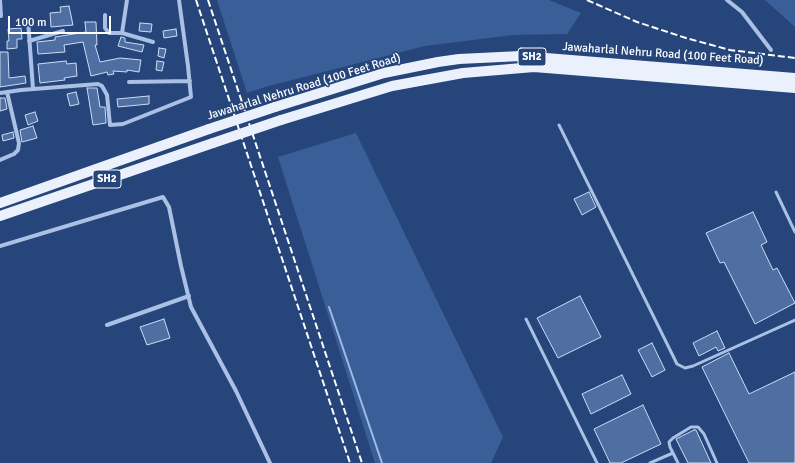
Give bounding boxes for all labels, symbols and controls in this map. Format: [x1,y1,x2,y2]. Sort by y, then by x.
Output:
scale bar [10,8,113,34]
text: 100 m [15,15,47,30]
street label: Jawaharlal Nehru Road (100 Feet Road) [562,40,764,68]
road number: SH2 [518,48,546,66]
street label: Jawaharlal Nehru Road (100 Feet Road) [206,51,402,123]
road number: SH2 [93,170,121,188]

